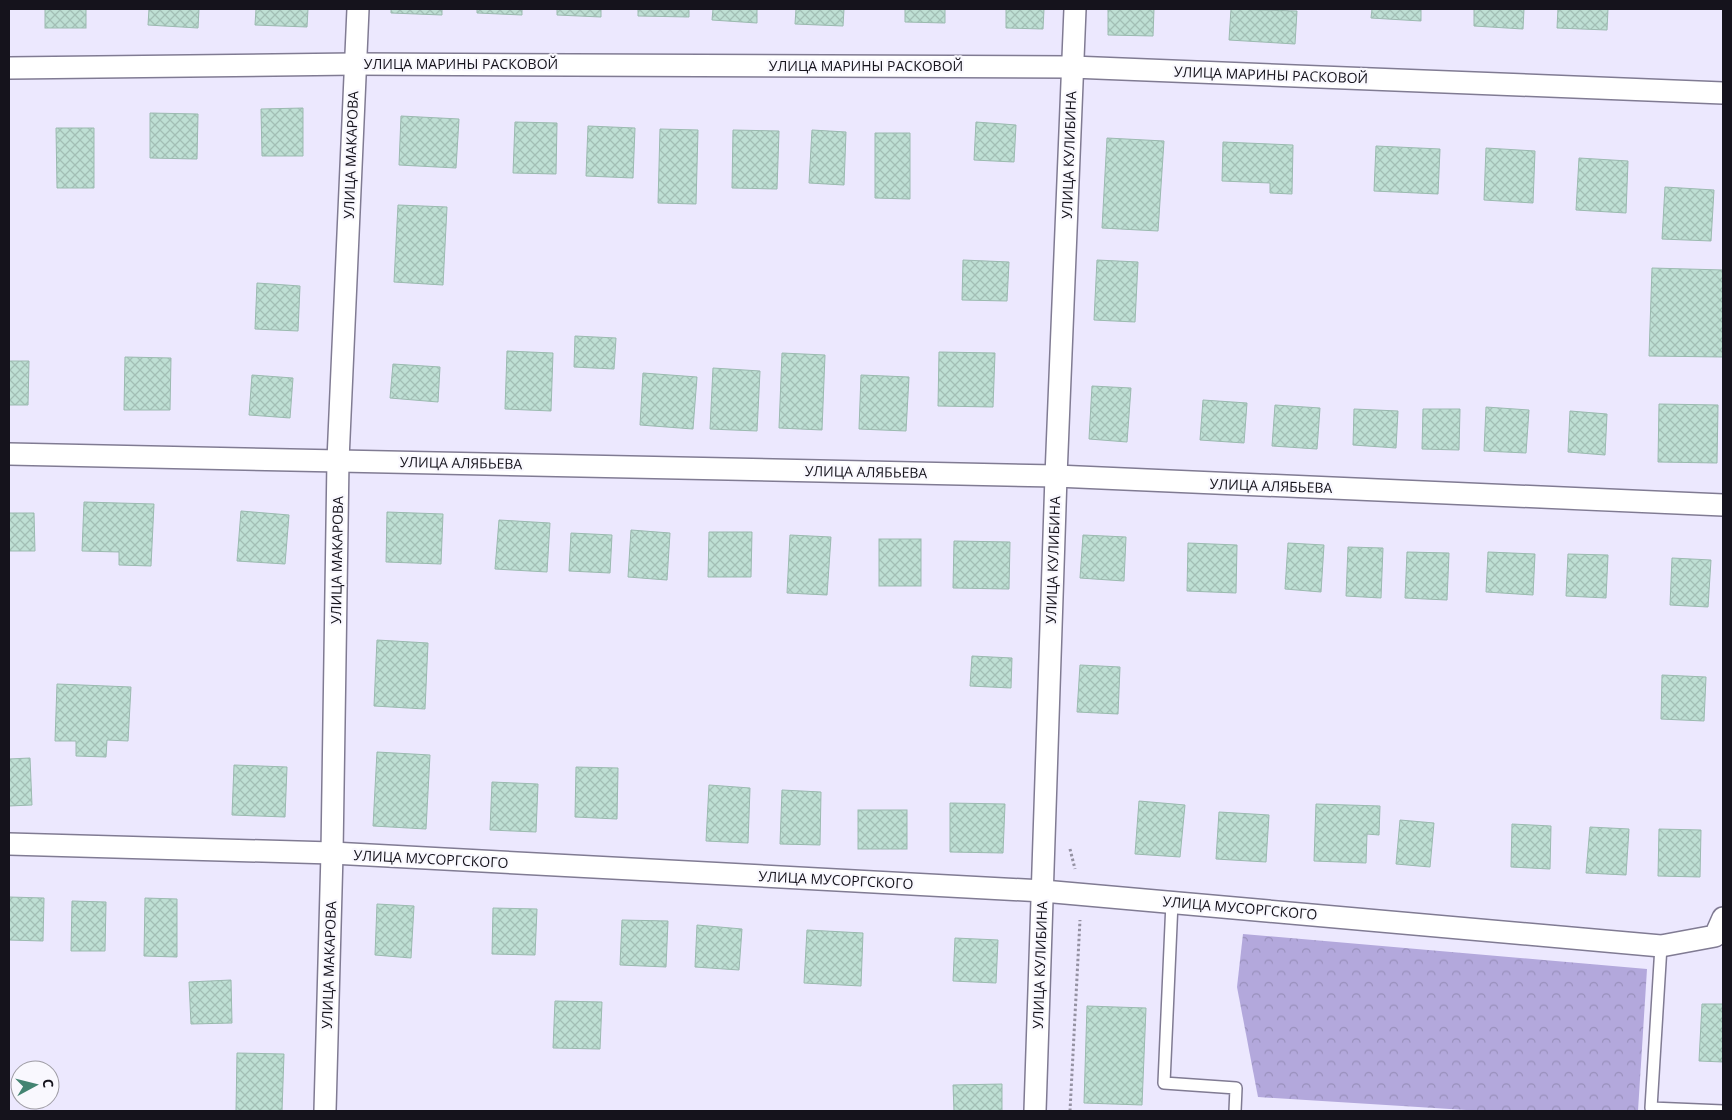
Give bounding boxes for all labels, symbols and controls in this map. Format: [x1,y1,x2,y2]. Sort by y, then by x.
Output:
street label: УЛИЦА МАРИНЫ РАСКОВОЙ [364,54,558,73]
street label: УЛИЦА МАРИНЫ РАСКОВОЙ [769,56,963,75]
street label: УЛИЦА МАРИНЫ РАСКОВОЙ [1174,62,1368,87]
street label: УЛИЦА МАКАРОВА [339,91,362,219]
street label: УЛИЦА КУЛИБИНА [1057,91,1080,219]
street label: УЛИЦА АЛЯБЬЕВА [400,452,523,473]
street label: УЛИЦА АЛЯБЬЕВА [805,461,928,482]
street label: УЛИЦА АЛЯБЬЕВА [1209,474,1333,497]
street label: УЛИЦА МАКАРОВА [326,496,347,624]
street label: УЛИЦА КУЛИБИНА [1041,496,1064,624]
street label: УЛИЦА МУСОРГСКОГО [353,845,509,872]
street label: УЛИЦА МУСОРГСКОГО [758,866,914,893]
street label: УЛИЦА МУСОРГСКОГО [1162,891,1318,924]
street label: УЛИЦА МАКАРОВА [317,901,340,1029]
street label: УЛИЦА КУЛИБИНА [1028,901,1051,1029]
north arrow [10,1060,60,1110]
text: С [38,1078,58,1089]

